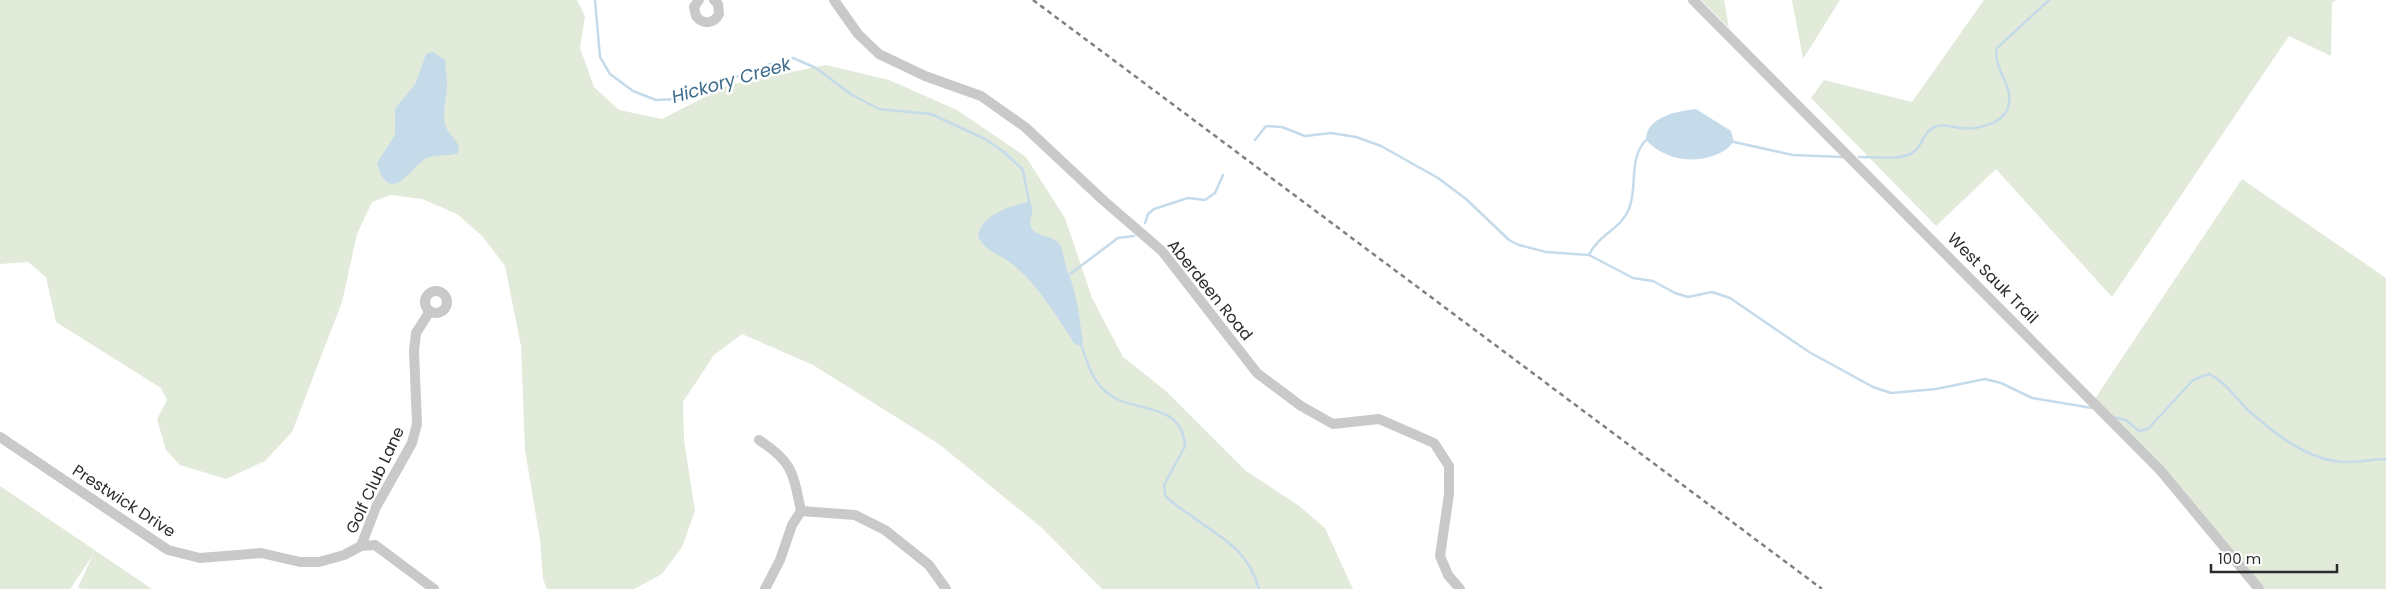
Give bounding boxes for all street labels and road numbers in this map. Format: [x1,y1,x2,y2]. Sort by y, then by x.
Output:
street label: West Sauk Trail [1942,227,2044,329]
street label: Aberdeen Road [1162,234,1258,346]
street label: Golf Club Lane [340,423,410,537]
street label: Prestwick Drive [68,459,180,543]

